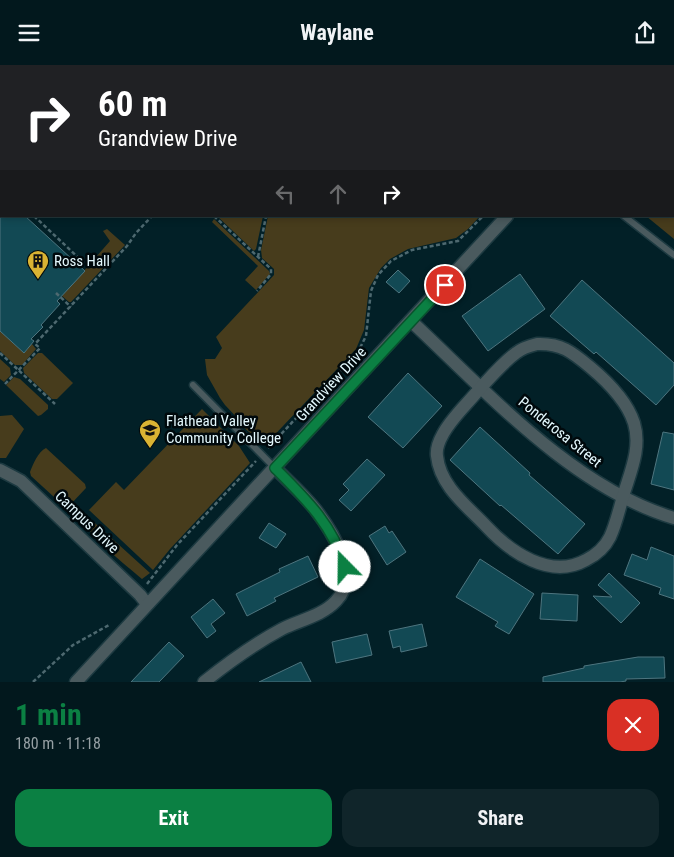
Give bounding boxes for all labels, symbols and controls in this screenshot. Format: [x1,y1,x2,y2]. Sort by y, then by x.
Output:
icon: menu [15,19,43,47]
icon: share [631,19,659,47]
text: Waylane [300,20,374,45]
text: 60 m [98,84,167,125]
icon: right [15,85,80,150]
text: Grandview Drive [98,126,237,151]
icon: left [271,180,299,208]
icon: ahead [324,180,352,208]
icon: right [377,180,405,208]
building icon: Ross Hall [26,249,50,280]
place label: Ross Hall [54,252,110,270]
pin [424,264,466,306]
icon: arrive [431,271,459,299]
street label: Grandview Drive [292,343,370,425]
street label: Ponderosa Street [515,393,605,471]
place label: Flathead Valley Community College [166,412,281,447]
school or university icon: Flathead Valley Community College [138,418,162,449]
street label: Campus Drive [51,487,123,557]
position arrow [318,540,370,592]
text: 1 min [15,697,82,732]
button: close [607,699,659,751]
text: 180 m · 11:18 [15,734,101,753]
button: Exit [15,789,332,847]
button: Share [342,789,659,847]

